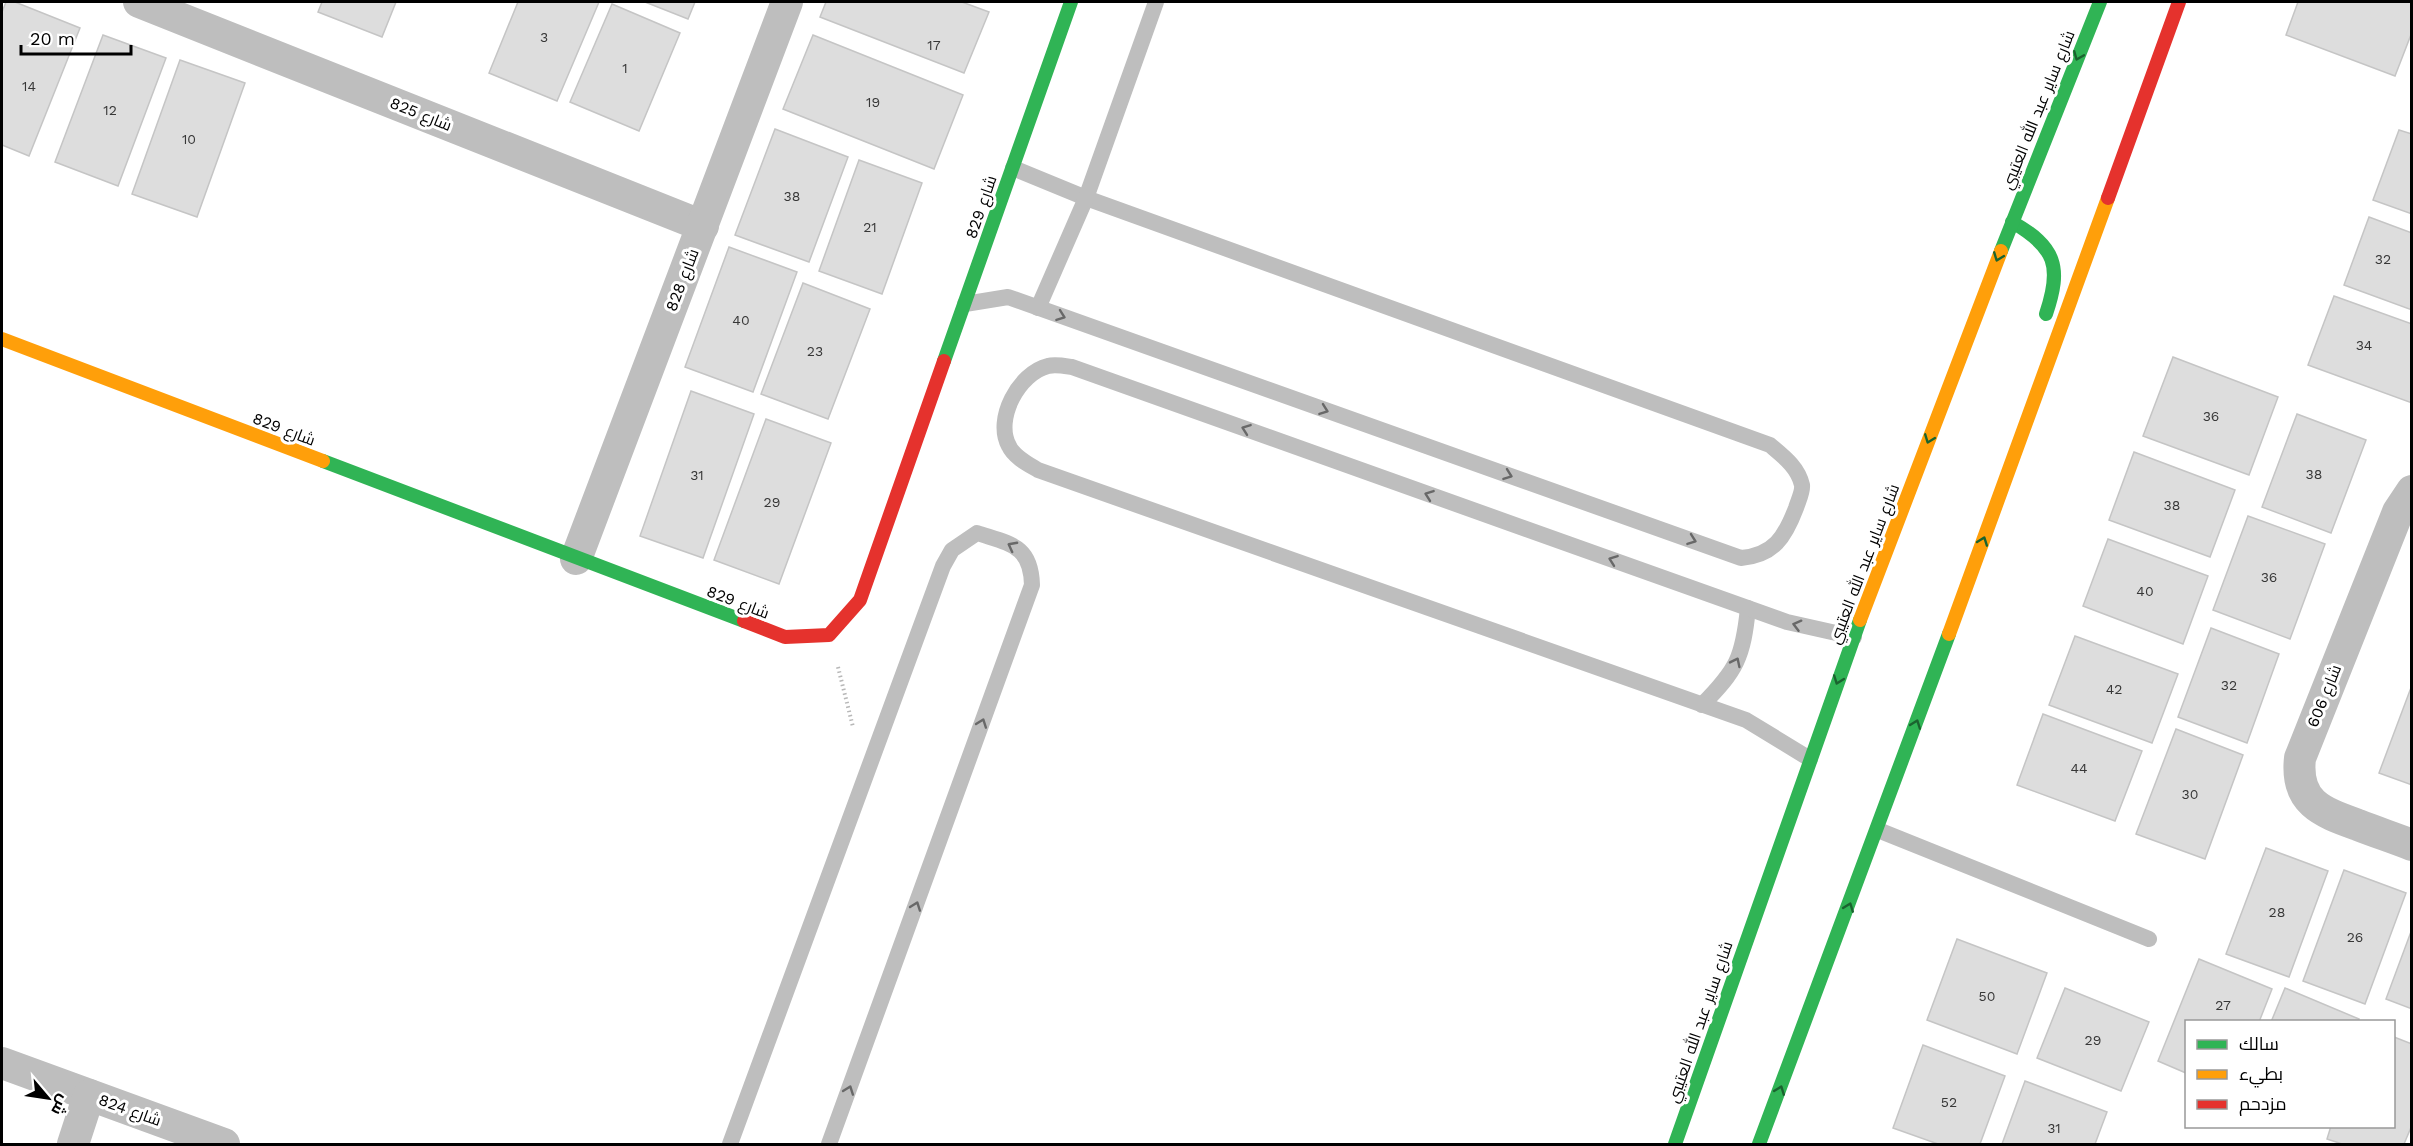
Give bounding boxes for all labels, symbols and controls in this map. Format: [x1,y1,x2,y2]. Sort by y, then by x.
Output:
scale bar [21,18,130,56]
street label: شارع ساير عبد الله العتيبي [1996,27,2082,194]
text: 20 m [30,28,75,49]
house number: 3 [540,29,548,45]
house number: 17 [927,37,941,53]
one-way arrow [2073,50,2085,61]
house number: 1 [622,60,628,76]
house number: 14 [22,78,36,94]
street label: شارع 825 [387,93,455,137]
house number: 19 [866,94,880,110]
house number: 12 [103,102,117,118]
house number: 10 [182,131,196,147]
street label: شارع 829 [961,173,1003,242]
house number: 38 [784,188,800,204]
house number: 21 [863,219,877,235]
street label: شارع 828 [661,246,704,315]
one-way arrow [1993,251,2006,261]
house number: 32 [2375,251,2391,267]
one-way arrow [1055,309,1066,321]
house number: 40 [732,312,750,328]
house number: 34 [2356,337,2372,353]
house number: 23 [807,343,823,359]
one-way arrow [1318,402,1329,415]
street label: شارع 829 [249,408,318,451]
house number: 36 [2203,408,2219,424]
one-way arrow [1241,424,1252,437]
one-way arrow [1924,433,1937,444]
house number: 38 [2306,466,2322,482]
house number: 31 [690,467,704,483]
one-way arrow [1502,468,1513,480]
street label: شارع ساير عبد الله العتيبي [1824,481,1907,648]
one-way arrow [1425,489,1435,502]
house number: 29 [764,494,780,510]
house number: 38 [2164,497,2180,513]
one-way arrow [1686,533,1697,546]
one-way arrow [1975,536,1988,547]
one-way arrow [1007,542,1018,554]
one-way arrow [1608,555,1619,568]
house number: 36 [2261,569,2277,585]
street label: شارع 829 [703,581,772,624]
house number: 40 [2136,583,2154,599]
one-way arrow [1792,619,1802,632]
one-way arrow [1729,657,1741,668]
street label: شارع 606 [2303,662,2347,731]
one-way arrow [1833,675,1846,685]
house number: 32 [2221,677,2237,693]
house number: 42 [2106,681,2122,697]
one-way arrow [975,718,988,729]
one-way arrow [1909,720,1922,730]
house number: 44 [2070,760,2088,776]
house number: 30 [2182,786,2198,802]
one-way arrow [908,901,921,912]
one-way arrow [1842,903,1854,914]
house number: 28 [2269,904,2285,920]
house number: 26 [2347,929,2363,945]
street label: شارع ساير عبد الله العتيبي [1662,938,1740,1107]
house number: 50 [1979,988,1995,1004]
house number: 27 [2215,997,2231,1013]
legend [2185,1020,2395,1128]
house number: 29 [2085,1032,2101,1048]
text: سالك [2239,1033,2279,1054]
text: بطيء [2239,1063,2283,1088]
north arrow [18,1068,78,1128]
one-way arrow [842,1085,855,1095]
one-way arrow [1773,1085,1785,1096]
street label: شارع 824 [96,1090,164,1132]
text: ش [47,1091,74,1119]
text: مزدحم [2239,1093,2287,1116]
house number: 52 [1941,1094,1957,1110]
house number: 31 [2047,1120,2061,1136]

